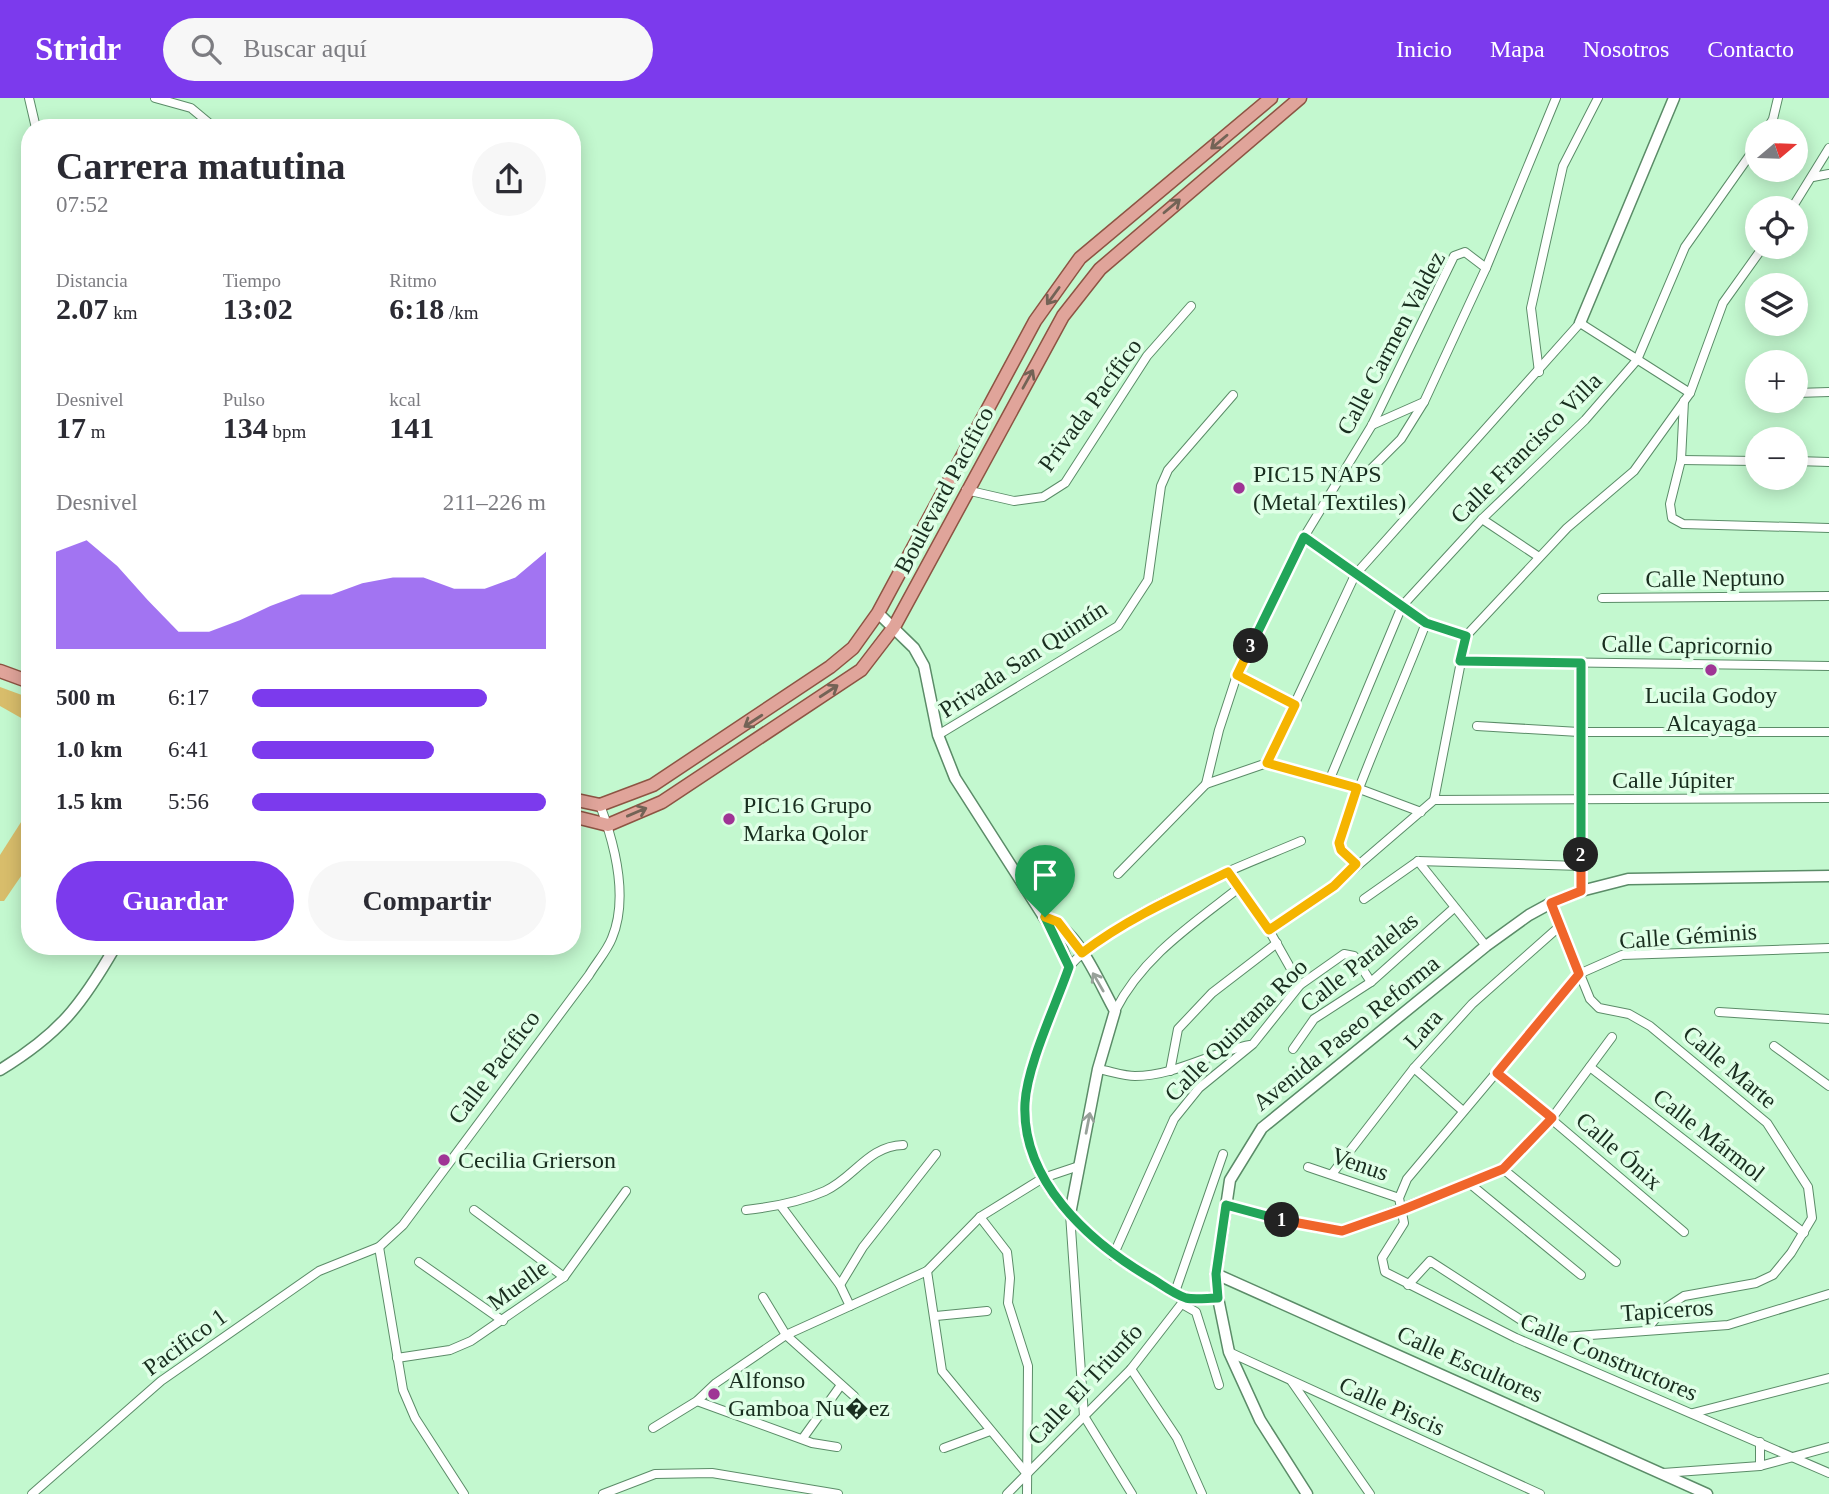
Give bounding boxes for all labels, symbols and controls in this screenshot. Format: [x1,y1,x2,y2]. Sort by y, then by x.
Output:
search box [163,18,653,81]
icon: search [187,30,225,68]
text: Stridr [35,31,121,67]
text: Buscar aquí [243,34,367,63]
text: Inicio [1396,36,1452,62]
text: Mapa [1490,36,1545,62]
text: Nosotros [1583,36,1669,62]
text: Contacto [1707,36,1794,62]
north arrow [1745,119,1808,182]
map controls [1745,119,1808,490]
one-way arrow [1210,134,1228,150]
button: share [472,142,546,216]
text: Carrera matutina [56,145,346,187]
text: 07:52 [56,192,108,217]
button: locate [1745,196,1808,259]
one-way arrow [1163,198,1181,214]
street label: Calle Carmen Valdez [1332,247,1450,439]
text: Distancia [56,270,128,291]
text: Tiempo [223,270,281,291]
text: Ritmo [389,270,437,291]
button: layers [1745,273,1808,336]
one-way arrow [1046,286,1061,305]
text: 2.07 [56,292,109,325]
text: 13:02 [223,292,293,325]
text: 6:18 [389,292,444,325]
text: km [109,302,138,323]
text: /km [444,302,479,323]
street label: Privada Pacífico [1033,333,1147,477]
button: + [1745,350,1808,413]
street label: Calle Francisco Villa [1445,367,1607,529]
one-way arrow [1021,369,1035,389]
text: Desnivel [56,389,124,410]
text: Pulso [223,389,265,410]
text: kcal [389,389,421,410]
street label: Boulevard Pacífico [889,402,999,578]
text: 17 [56,411,86,444]
text: 134 [223,411,268,444]
text: 141 [389,411,434,444]
text: m [86,421,106,442]
text: bpm [268,421,306,442]
button: − [1745,427,1808,490]
place label: PIC15 NAPS (Metal Textiles) [1253,461,1406,515]
marker: PIC15 NAPS (Metal Textiles) [1231,480,1247,496]
text: Desnivel [56,490,138,515]
text: 211–226 m [443,490,546,515]
street label: Calle Neptuno [1645,564,1785,592]
street label: Privada San Quintín [934,595,1112,723]
pin: 3 [1234,628,1268,664]
street label: Calle Capricornio [1601,631,1773,659]
text: 3 [1246,635,1255,656]
marker: Lucila Godoy Alcayaga [1703,662,1719,678]
place label: Lucila Godoy Alcayaga [1645,682,1777,736]
one-way arrow [819,684,838,698]
text: 500 m [56,685,115,710]
text: 6:17 [168,685,209,710]
one-way arrow [744,714,763,728]
text: 1.0 km [56,737,122,762]
text: 6:41 [168,737,209,762]
street label: Calle Júpiter [1612,767,1734,793]
text: 1.5 km [56,789,122,814]
text: 5:56 [168,789,209,814]
place label: PIC16 Grupo Marka Qolor [743,792,872,846]
one-way arrow [626,805,647,818]
marker: PIC16 Grupo Marka Qolor [721,811,737,827]
pin: 2 [1564,838,1598,872]
text: 2 [1576,844,1585,865]
pin [1015,845,1075,917]
icon: arrive [1026,856,1064,894]
button: Guardar [56,861,294,941]
button: Compartir [308,861,546,941]
street label: Calle Paralelas [1295,907,1423,1017]
street label: Calle Géminis [1618,918,1758,954]
street label: Avenida Paseo Reforma [1248,950,1444,1116]
street label: Calle Quintana Roo [1159,953,1313,1107]
one-way arrow [1091,972,1105,992]
street label: Lara [1399,1004,1448,1054]
street label: Calle Pacífico [443,1005,545,1129]
street label: Calle Marte [1678,1020,1782,1114]
street label: Calle Mármol [1648,1084,1770,1187]
street label: Calle Ónix [1571,1107,1667,1195]
one-way arrow [1081,1112,1095,1135]
street label: Venus [1328,1142,1392,1186]
place label: Cecilia Grierson [458,1147,616,1173]
marker: Cecilia Grierson [436,1152,452,1168]
pin: 1 [1264,1202,1300,1238]
text: 1 [1277,1209,1286,1230]
street label: Muelle [483,1255,553,1315]
street label: Tapiceros [1620,1294,1714,1326]
street label: Pacifico 1 [138,1303,232,1381]
street label: Calle Constructores [1516,1308,1702,1406]
street label: Calle El Triunfo [1022,1318,1148,1450]
street label: Calle Escultores [1393,1320,1547,1408]
place label: Alfonso Gamboa Nu�ez [728,1367,890,1421]
street label: Calle Piscis [1335,1371,1449,1441]
marker: Alfonso Gamboa Nu�ez [706,1386,722,1402]

